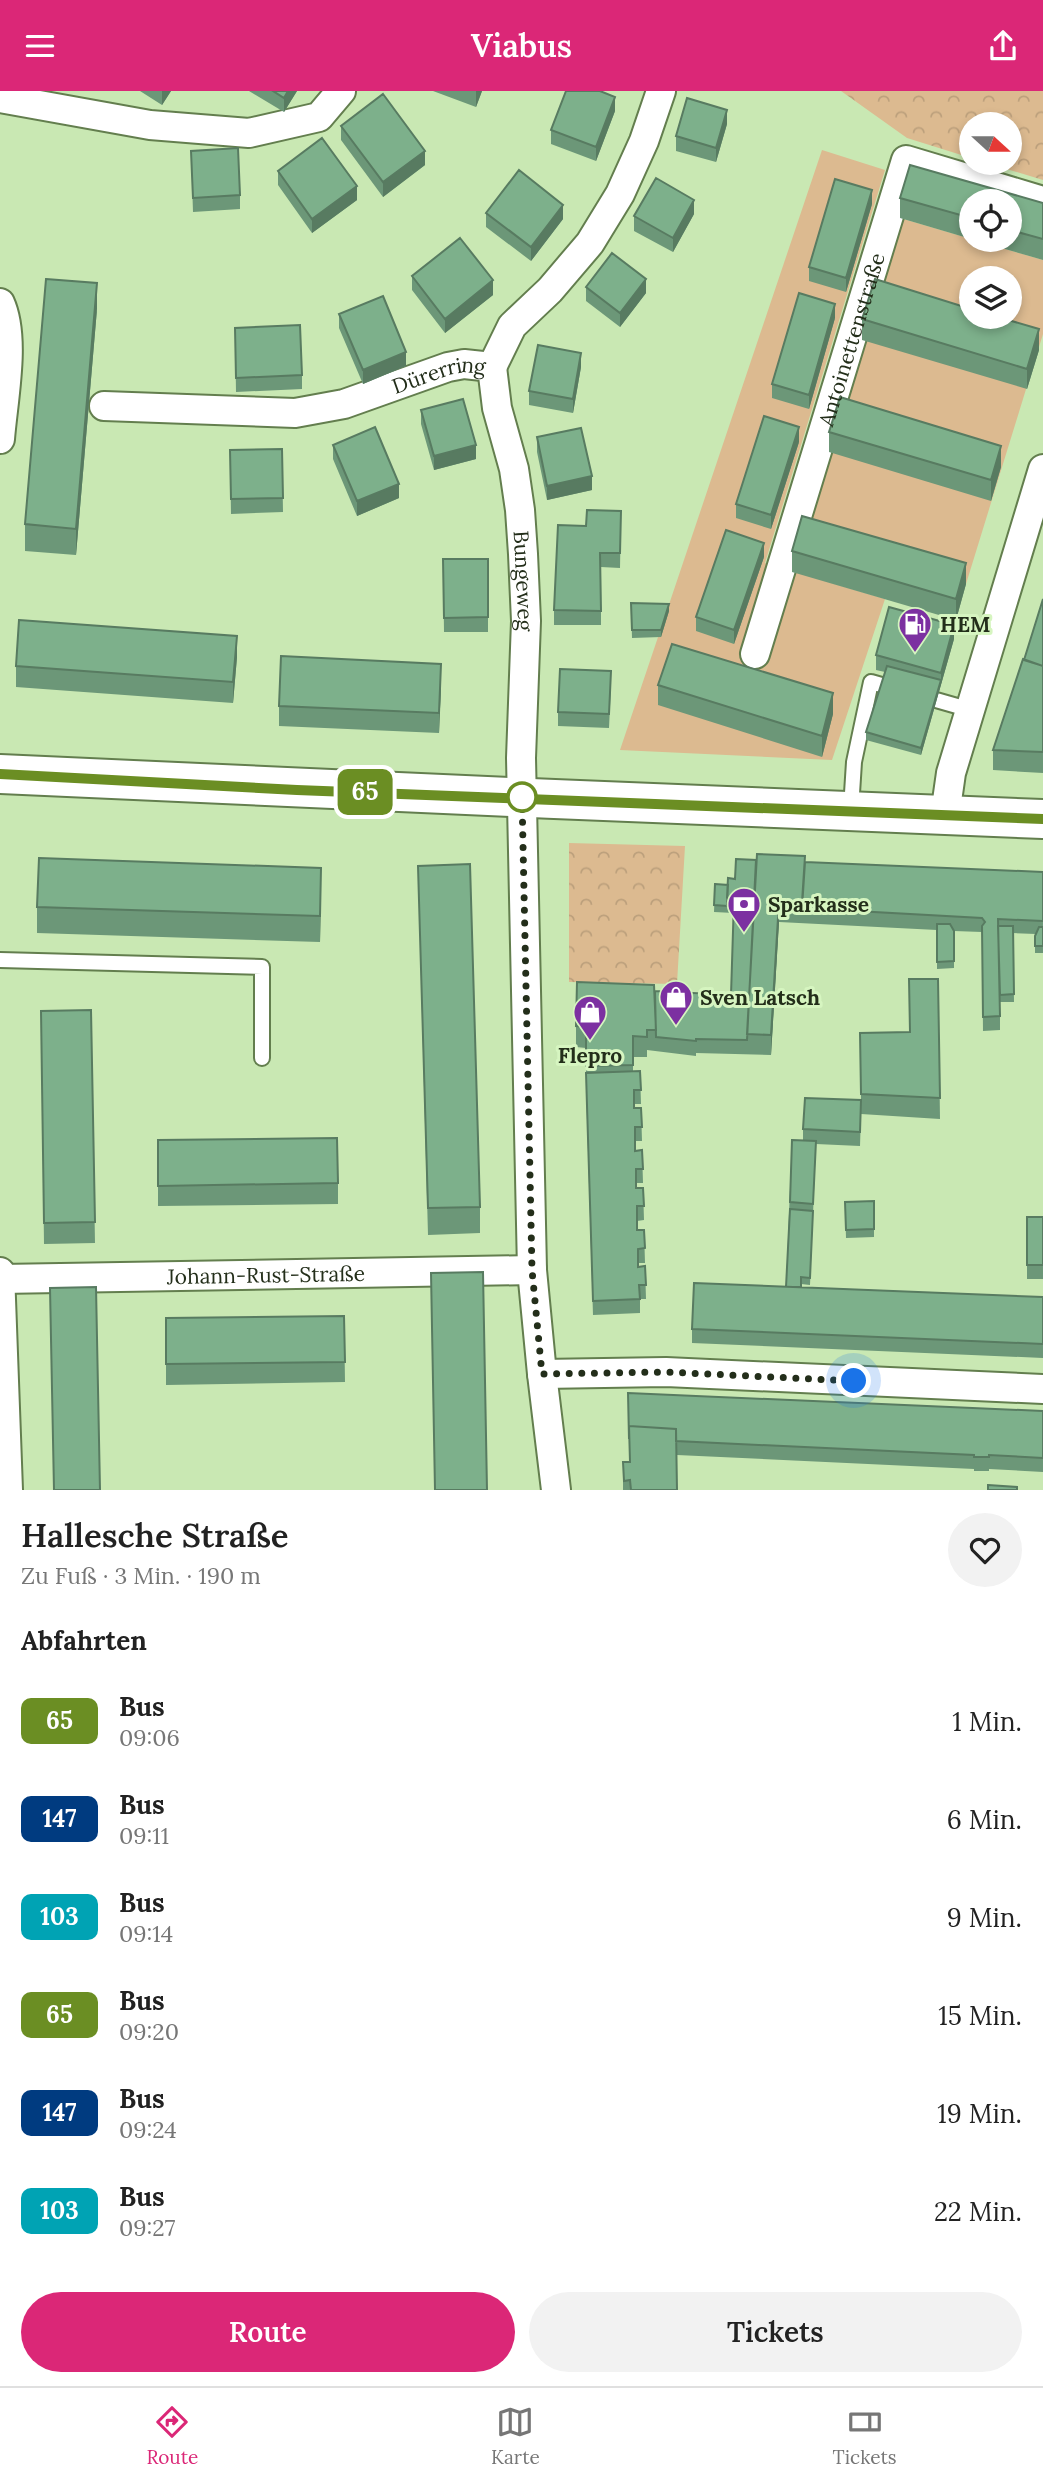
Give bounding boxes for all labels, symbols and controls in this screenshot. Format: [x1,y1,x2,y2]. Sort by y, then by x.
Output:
text: Viabus [471,25,572,66]
icon: menu [21,27,59,65]
icon: share [984,27,1022,65]
north arrow [959,112,1022,175]
map controls [959,112,1022,329]
button: locate [959,189,1022,252]
street label: Antoinettenstraße [812,249,890,430]
button: layers [959,266,1022,329]
street label: Dürerring [388,350,488,399]
street label: Bungeweg [508,530,540,632]
fuel station icon: HEM [896,605,934,654]
place label: HEM [940,611,990,638]
line badge: 65 [334,769,396,815]
text: 65 [352,776,378,807]
unlabelled marker [507,782,537,812]
bank icon: Sparkasse [725,885,763,934]
place label: Sparkasse [768,891,869,918]
shop icon: Sven Latsch [657,978,695,1027]
place label: Sven Latsch [700,984,820,1011]
shop icon: Flepro [571,993,609,1042]
place label: Flepro [558,1042,622,1069]
street label: Johann-Rust-Straße [166,1259,365,1290]
your location [836,1363,871,1398]
button: heart [948,1513,1022,1587]
text: Hallesche Straße [21,1514,289,1556]
text: Zu Fuß · 3 Min. · 190 m [21,1561,261,1590]
text: Abfahrten [21,1624,147,1657]
text: Bus [119,1690,165,1723]
text: 65 [46,1705,73,1736]
text: 1 Min. [952,1705,1022,1738]
text: 09:06 [119,1723,180,1752]
text: Bus [119,1788,165,1821]
text: 147 [42,1803,77,1834]
text: 6 Min. [947,1803,1022,1836]
text: 09:11 [119,1821,169,1850]
text: Bus [119,1886,165,1919]
text: 103 [40,1901,79,1932]
text: 9 Min. [947,1901,1022,1934]
text: 09:14 [119,1919,173,1948]
text: Bus [119,1984,165,2017]
text: 65 [46,1999,73,2030]
text: 15 Min. [938,1999,1022,2032]
text: 09:20 [119,2017,179,2046]
text: Bus [119,2082,165,2115]
text: 147 [42,2097,77,2128]
text: 19 Min. [937,2097,1022,2130]
text: 09:24 [119,2115,177,2144]
text: Bus [119,2180,165,2213]
text: 103 [40,2195,79,2226]
text: 22 Min. [934,2195,1022,2228]
text: 09:27 [119,2213,175,2242]
button: Route [21,2292,515,2372]
button: Tickets [529,2292,1022,2372]
tab: Route [146,2403,198,2469]
tab: Karte [491,2403,540,2469]
tab: Tickets [833,2403,897,2469]

